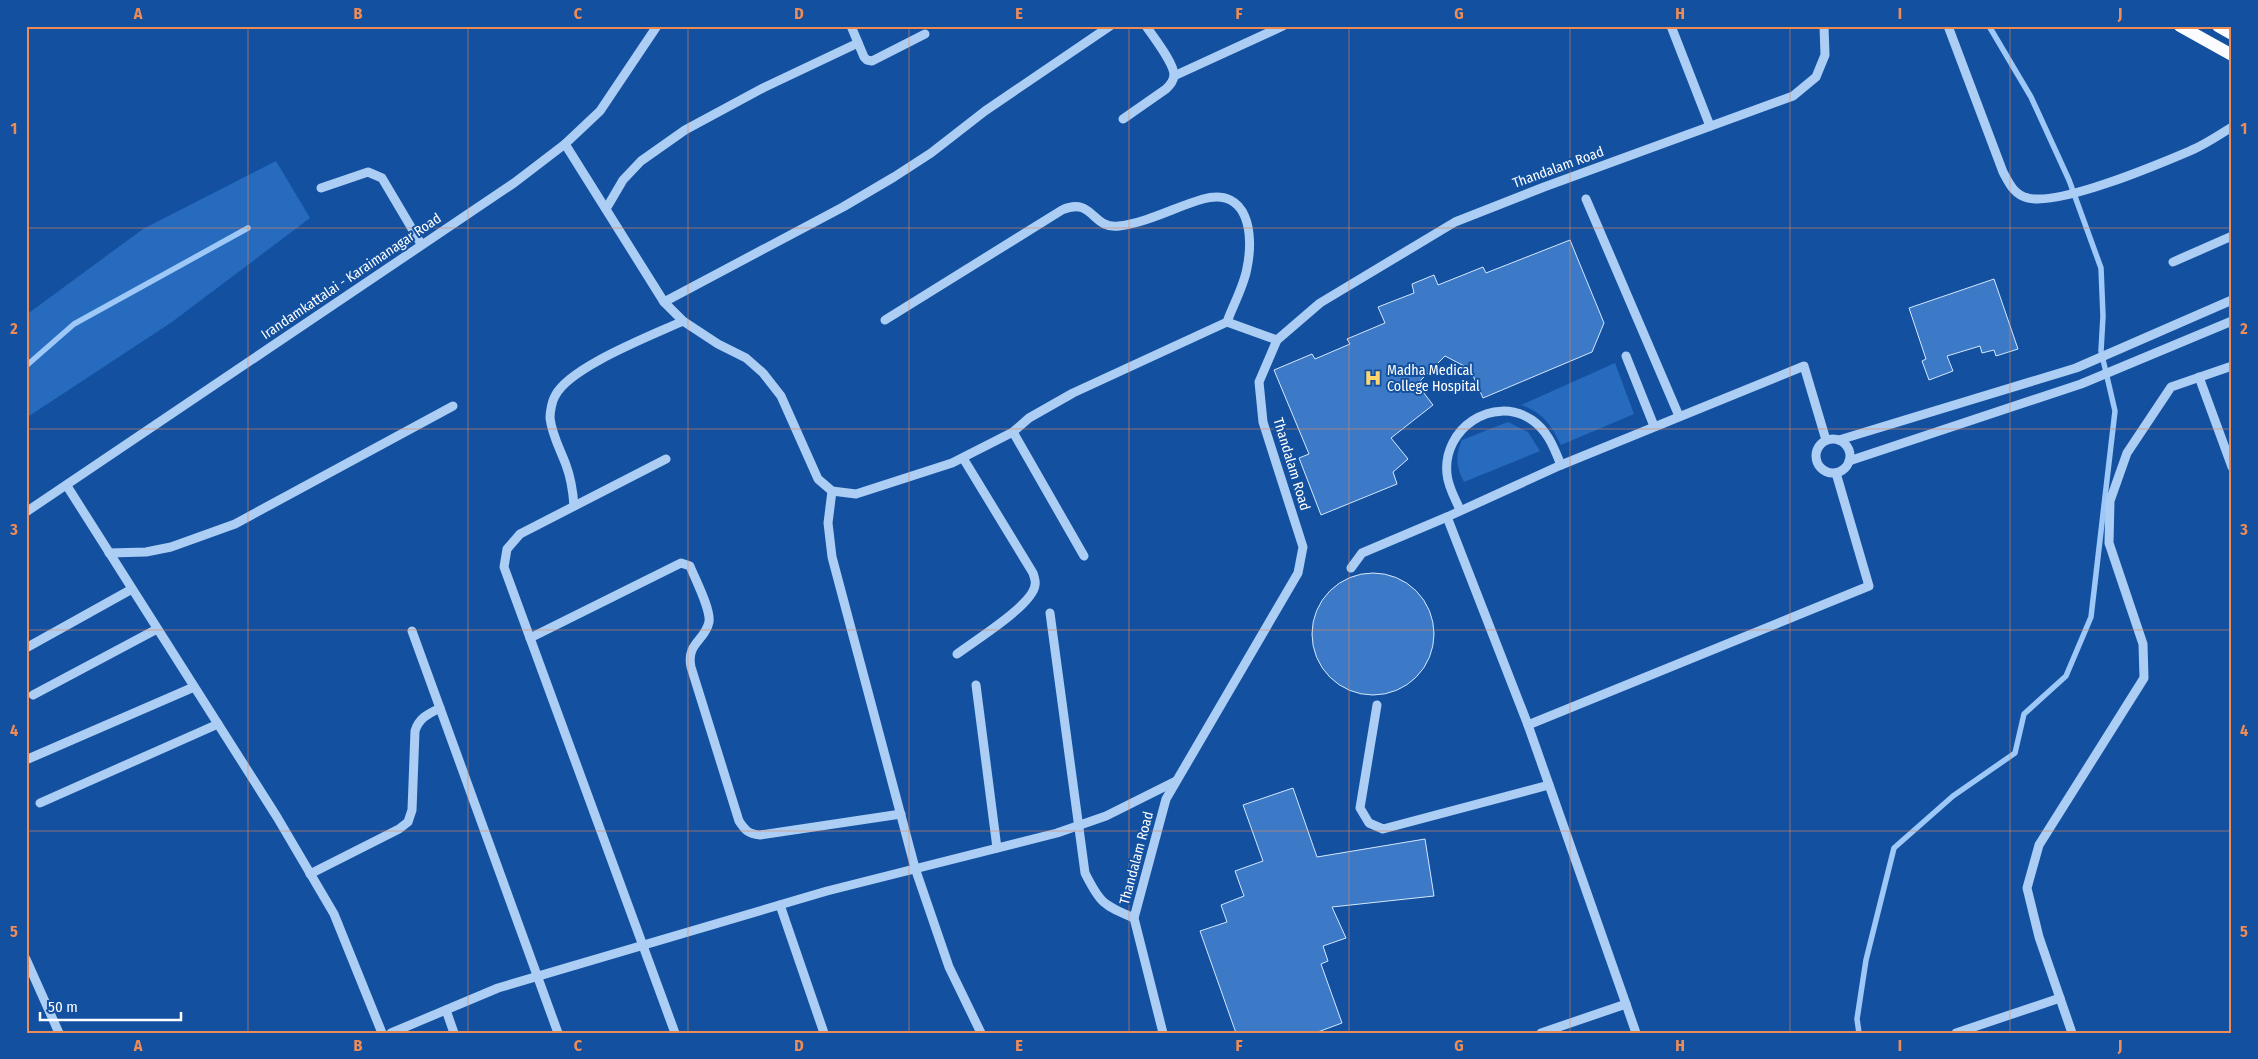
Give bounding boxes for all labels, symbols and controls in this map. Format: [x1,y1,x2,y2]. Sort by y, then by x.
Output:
text: A [133,4,143,23]
text: B [354,4,363,23]
text: C [574,4,583,23]
text: D [794,4,804,23]
text: E [1015,4,1023,23]
text: F [1235,4,1243,23]
text: G [1454,4,1464,23]
text: H [1675,4,1685,23]
text: I [1898,4,1902,23]
text: J [2117,4,2122,23]
text: 1 [11,119,17,138]
text: 1 [2241,119,2247,138]
street label: Thandalam Road [1510,143,1606,192]
street label: Irandamkattalai - Karaimanagar Road [258,210,444,343]
text: 2 [9,319,18,338]
text: 2 [2239,319,2248,338]
place label: Madha Medical College Hospital [1387,362,1480,395]
hospital icon: Madha Medical College Hospital [1363,368,1383,388]
street label: Thandalam Road [1269,416,1314,512]
text: 3 [9,520,18,539]
text: 3 [2239,520,2248,539]
text: 4 [10,721,18,740]
text: 4 [2240,721,2248,740]
street label: Thandalam Road [1116,810,1157,907]
text: 5 [10,922,18,941]
text: 5 [2240,922,2248,941]
scale bar [40,989,181,1021]
text: 50 m [48,998,78,1016]
text: A [133,1036,143,1055]
text: B [354,1036,363,1055]
text: C [574,1036,583,1055]
text: D [794,1036,804,1055]
text: E [1015,1036,1023,1055]
text: F [1235,1036,1243,1055]
text: G [1454,1036,1464,1055]
text: H [1675,1036,1685,1055]
text: I [1898,1036,1902,1055]
text: J [2117,1036,2122,1055]

